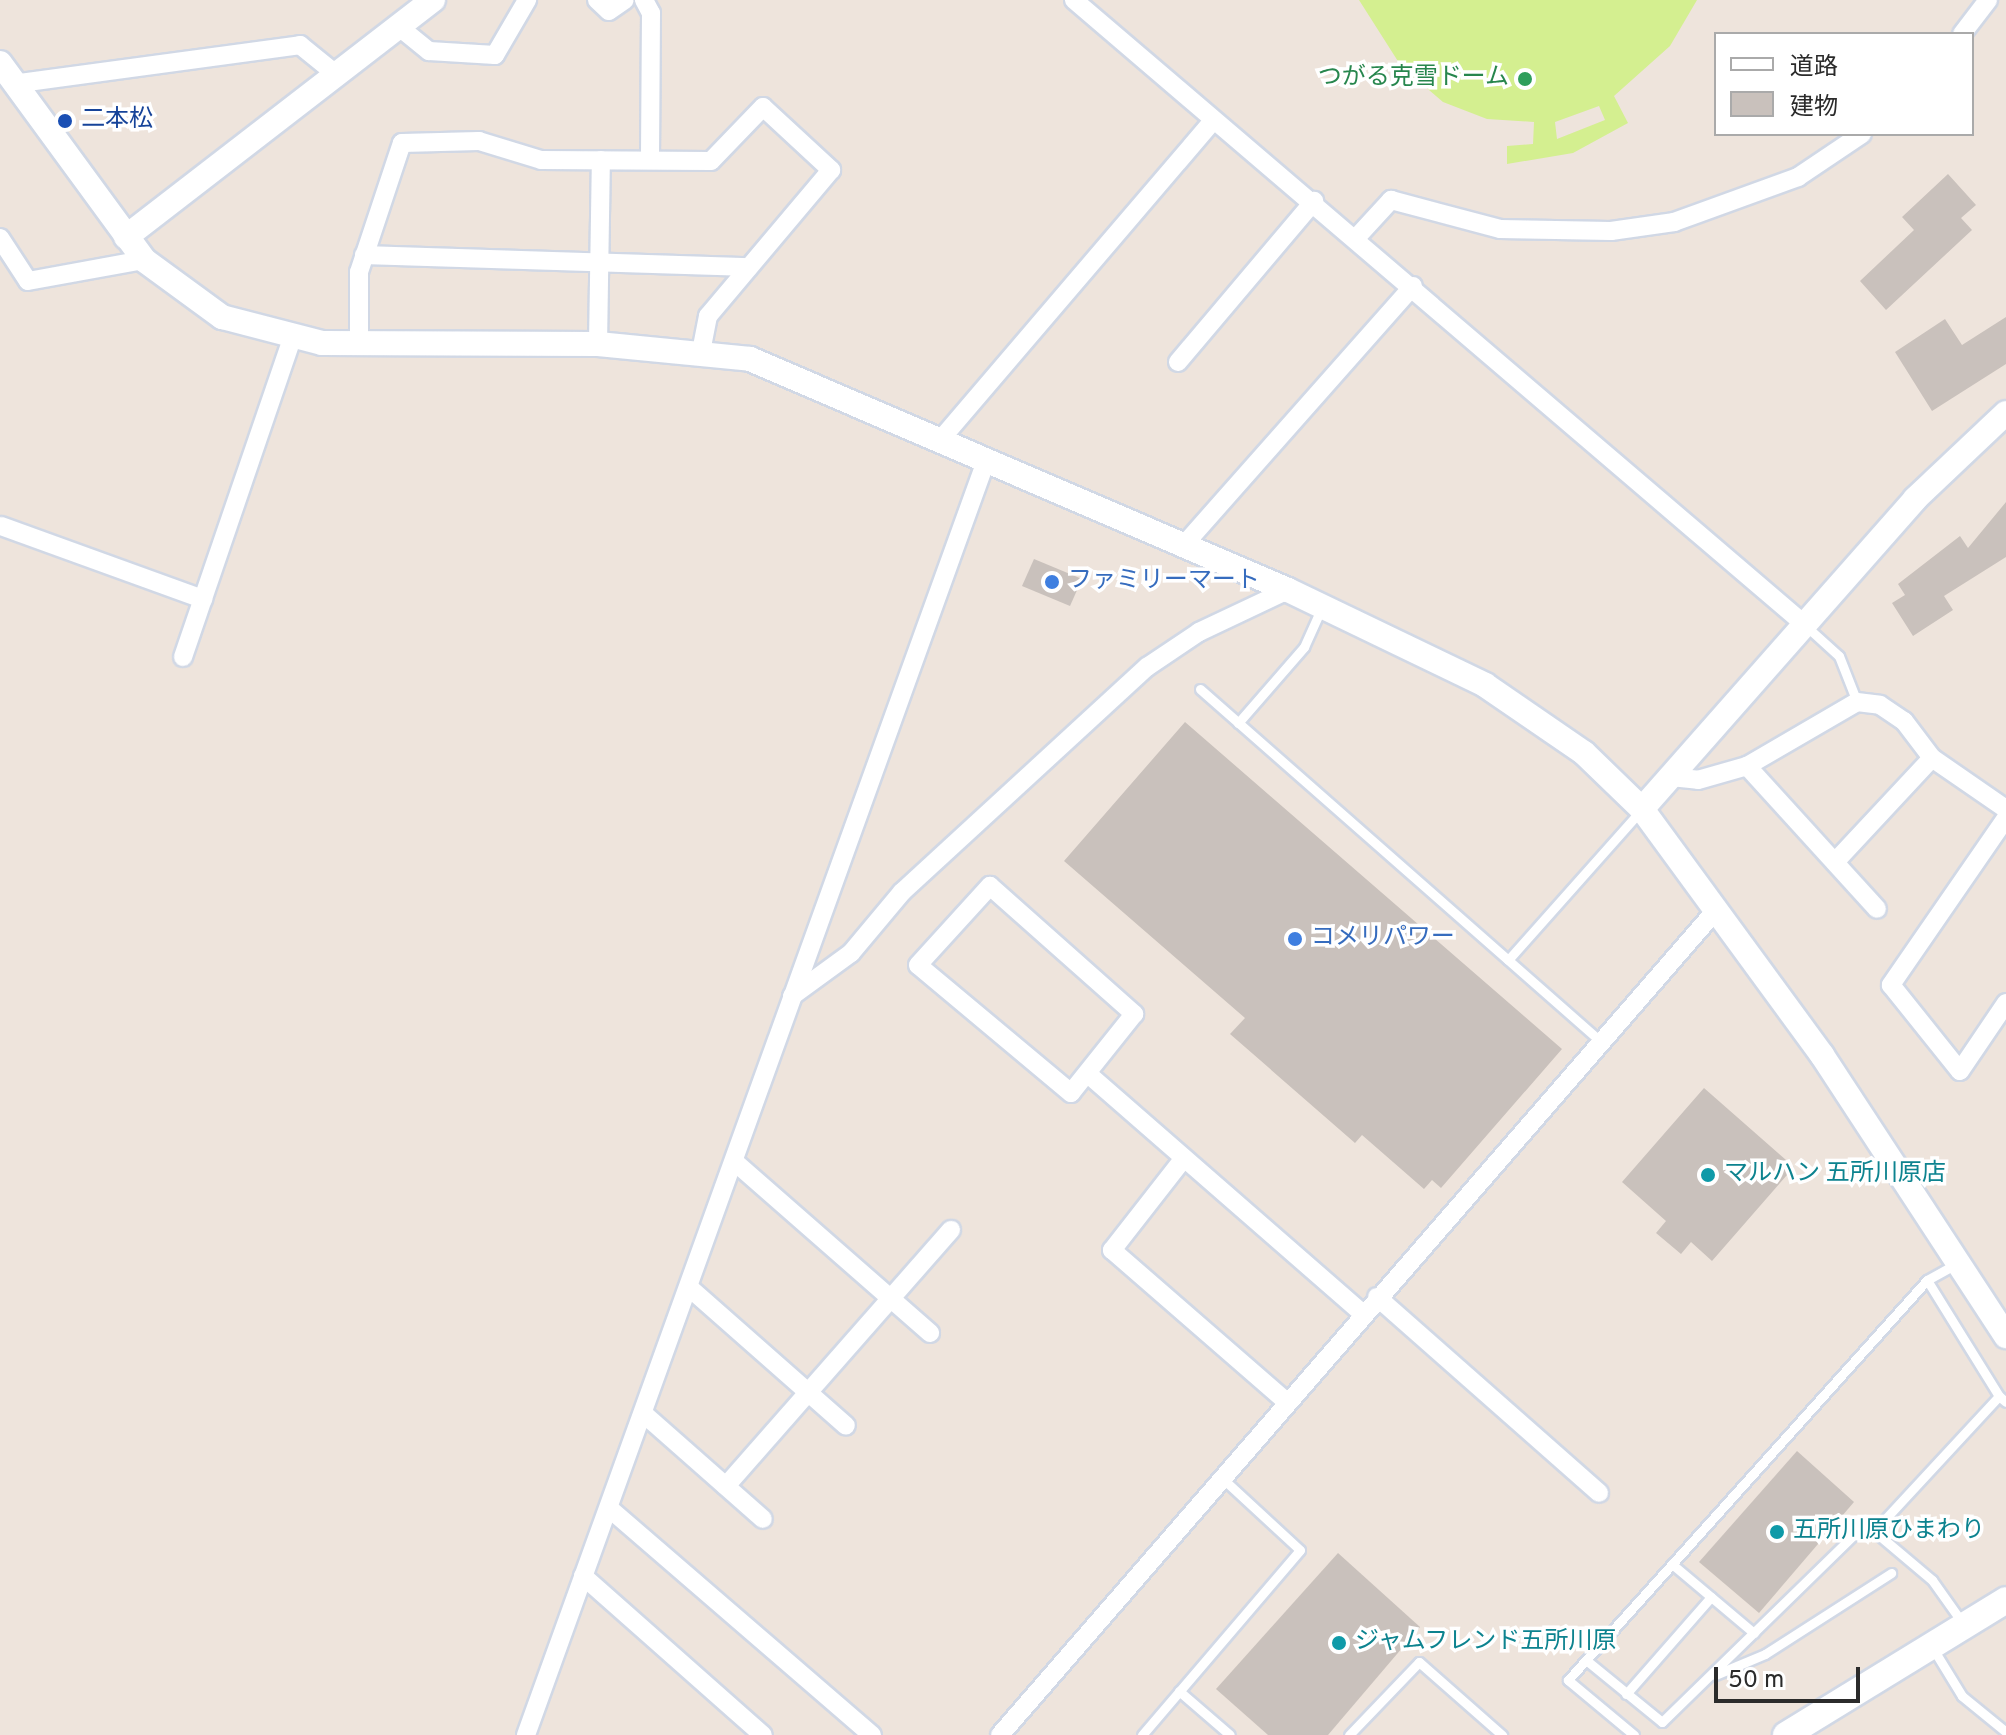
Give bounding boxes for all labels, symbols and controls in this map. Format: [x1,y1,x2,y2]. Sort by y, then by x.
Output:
legend [1714,32,1974,136]
text: 道路 [1790,53,1838,83]
place label: つがる克雪ドーム [1317,65,1509,93]
marker: つがる克雪ドーム [1516,70,1534,88]
text: 建物 [1790,93,1838,123]
place label: 二本松 [81,107,153,135]
marker: 二本松 [56,112,74,130]
place label: ファミリーマート [1068,568,1260,596]
marker: ファミリーマート [1043,573,1061,591]
place label: コメリパワー [1311,925,1455,953]
marker: コメリパワー [1286,930,1304,948]
place label: マルハン 五所川原店 [1724,1161,1946,1189]
marker: マルハン 五所川原店 [1699,1166,1717,1184]
place label: 五所川原ひまわり [1793,1518,1985,1546]
marker: 五所川原ひまわり [1768,1523,1786,1541]
place label: ジャムフレンド五所川原 [1355,1629,1619,1657]
marker: ジャムフレンド五所川原 [1330,1634,1348,1652]
scale bar [1718,1651,1864,1701]
text: 50 m [1728,1666,1784,1696]

